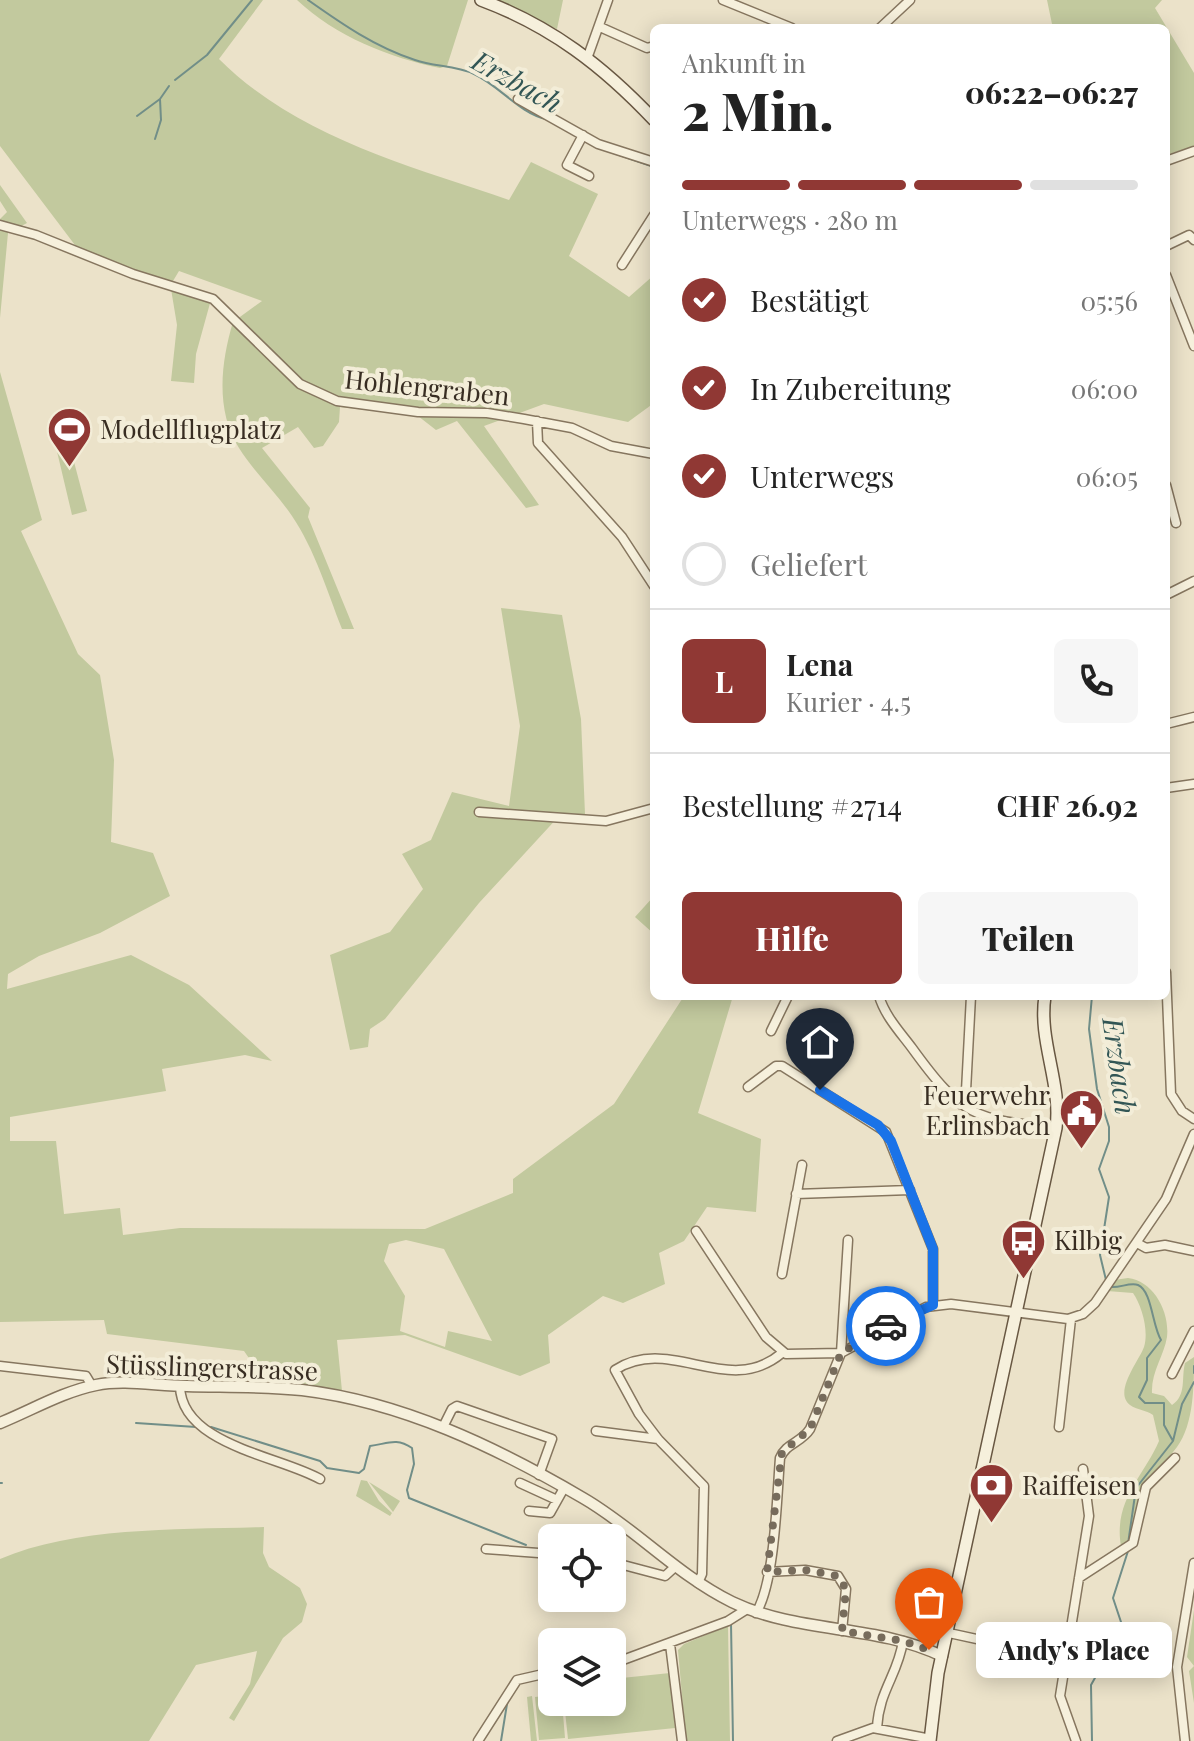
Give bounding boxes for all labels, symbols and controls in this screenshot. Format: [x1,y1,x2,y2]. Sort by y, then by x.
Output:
water label: Erzbach [465,40,569,120]
text: Ankunft in [682,45,806,80]
text: 06:22–06:27 [965,72,1138,112]
text: 2 Min. [682,75,834,144]
text: Unterwegs · 280 m [682,202,898,237]
icon: check [682,278,726,322]
text: Bestätigt [750,280,869,320]
text: 05:56 [1080,283,1138,318]
street label: Hohlengraben [343,360,512,413]
icon: check [682,366,726,410]
text: In Zubereitung [750,368,951,408]
text: 06:00 [1071,371,1138,406]
sports icon: Modellflugplatz [45,406,93,469]
place label: Modellflugplatz [100,411,282,446]
icon: check [682,454,726,498]
text: Unterwegs [750,456,894,496]
text: 06:05 [1076,459,1138,494]
text: Geliefert [750,544,867,584]
button: phone [1054,639,1138,723]
text: Lena [786,644,853,684]
text: L [715,661,733,701]
text: Kurier · 4.5 [786,684,911,719]
text: Bestellung #2714 [682,785,902,825]
text: CHF 26.92 [996,785,1138,825]
button: Hilfe [682,892,902,984]
button: Teilen [918,892,1138,984]
pin [786,1008,854,1090]
water label: Erzbach [1095,1014,1146,1117]
icon: home [798,1020,842,1064]
place label: Feuerwehr Erlinsbach [923,1077,1050,1142]
public building icon: Feuerwehr Erlinsbach [1057,1087,1105,1150]
bus stop icon: Kilbig [999,1217,1047,1280]
place label: Kilbig [1054,1222,1122,1257]
courier [846,1286,926,1366]
icon: car [864,1304,908,1348]
street label: Stüsslingerstrasse [106,1345,319,1388]
bank icon: Raiffeisen [967,1462,1015,1525]
place label: Raiffeisen [1022,1467,1138,1502]
map controls [538,1524,626,1716]
button: locate [538,1524,626,1612]
pin [895,1568,963,1650]
icon: bag [907,1580,951,1624]
callout: Andy's Place [977,1622,1173,1678]
button: layers [538,1628,626,1716]
text: Andy's Place [998,1632,1150,1667]

